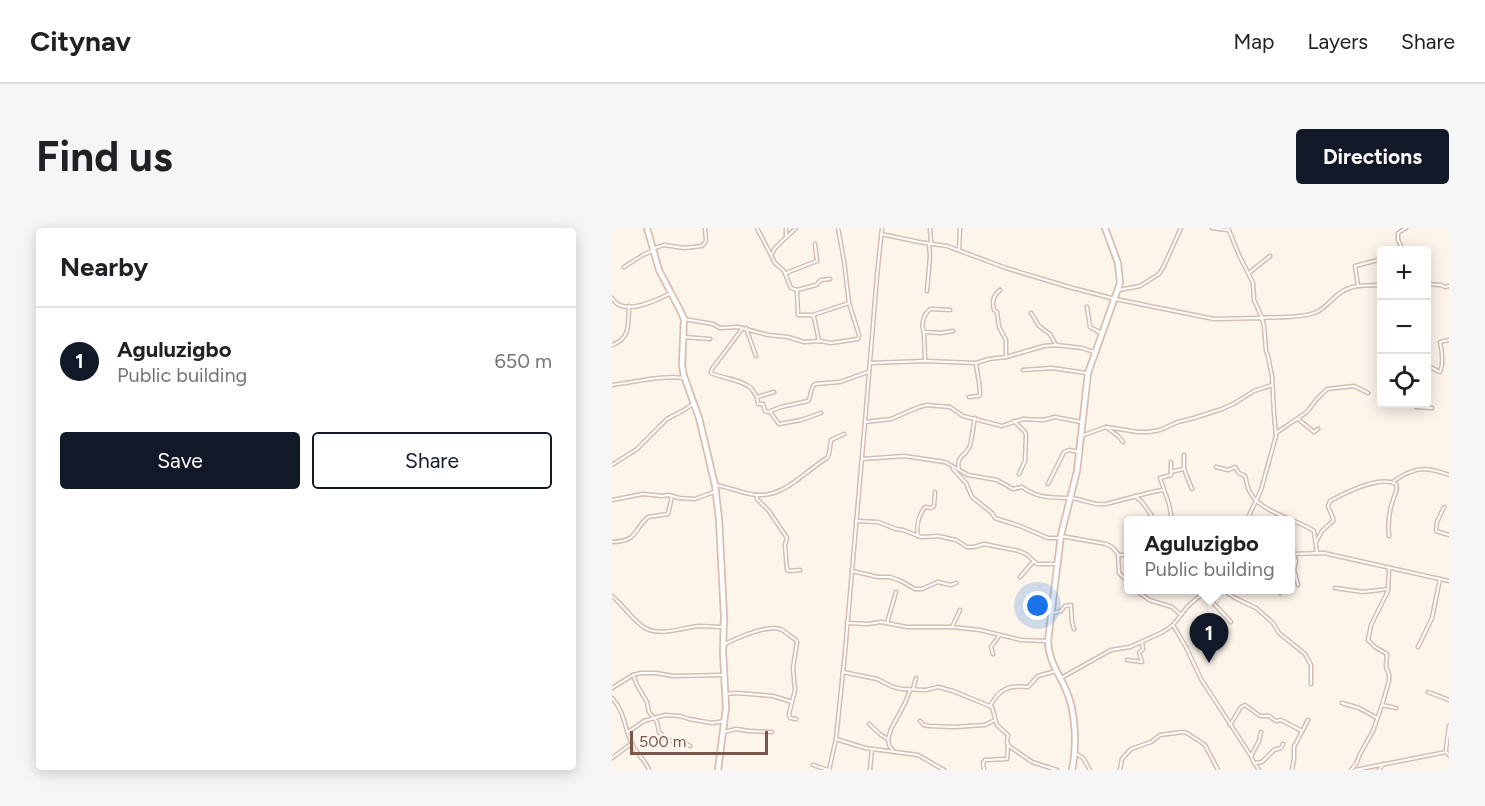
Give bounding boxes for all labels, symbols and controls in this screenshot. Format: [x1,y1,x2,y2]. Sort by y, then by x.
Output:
text: Citynav [30,24,131,58]
text: Map [1234,29,1274,54]
text: Layers [1307,29,1368,54]
text: Share [1401,29,1455,54]
button: Directions [1296,129,1449,184]
text: Find us [36,131,173,182]
map controls [1377,246,1431,408]
button: + [1377,246,1431,300]
text: Nearby [60,251,148,283]
button: − [1377,300,1431,354]
text: Aguluzigbo [117,336,231,363]
text: 1 [75,349,84,373]
text: 650 m [494,349,552,373]
button: locate [1377,354,1431,408]
text: Public building [117,363,247,387]
button: Save [60,432,300,489]
button: Share [312,432,552,489]
popup [1124,516,1295,594]
text: Aguluzigbo [1144,530,1259,557]
text: Public building [1144,557,1275,581]
your location [1023,591,1052,620]
pin: 1 [1190,614,1228,663]
scale bar [630,728,768,756]
text: 500 m [639,732,686,751]

